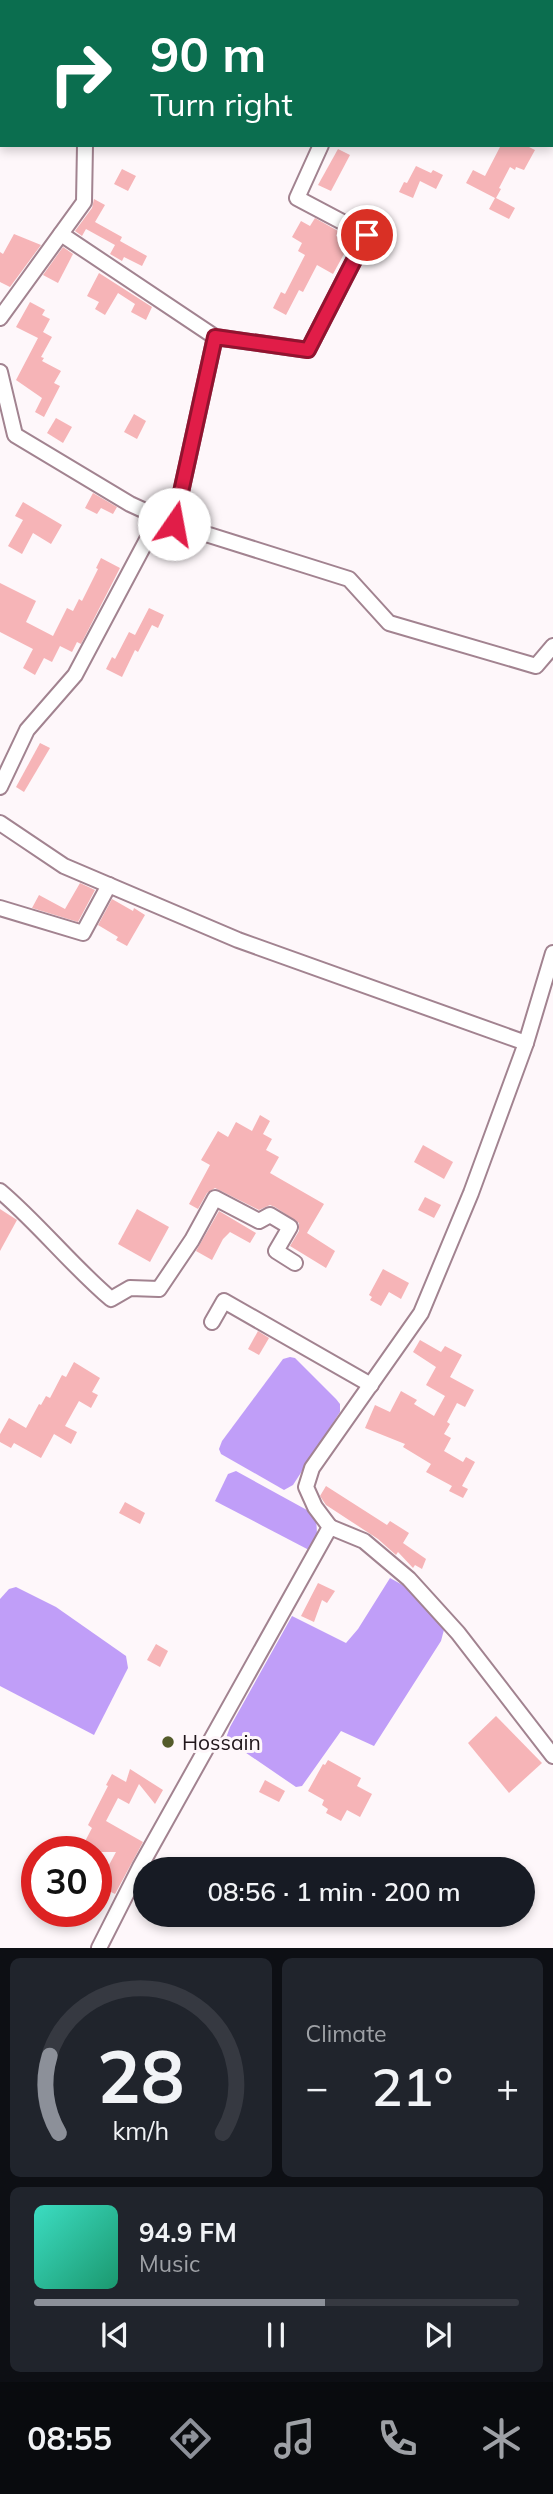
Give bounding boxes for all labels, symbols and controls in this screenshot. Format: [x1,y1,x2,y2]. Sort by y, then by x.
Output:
text: 90 m [150,23,266,84]
icon: right [35,28,126,119]
text: Turn right [150,84,293,124]
pin [337,205,397,265]
icon: arrive [348,216,386,254]
position arrow [137,487,211,561]
place label: Hossain [182,1729,261,1755]
marker: Hossain [160,1734,176,1750]
speed limit sign: 30 [21,1836,112,1927]
text: 08:56 · 1 min · 200 m [207,1875,461,1908]
text: Climate [306,2019,387,2048]
text: 28 [97,2031,184,2122]
text: 21° [371,2054,453,2119]
text: − [306,2063,328,2111]
text: + [496,2063,519,2111]
text: km/h [112,2115,169,2146]
text: 94.9 FM [139,2216,237,2249]
text: Music [139,2249,200,2278]
icon: previous [96,2316,134,2354]
icon: pause [257,2316,295,2354]
icon: next [419,2316,457,2354]
icon: directions [166,2414,215,2463]
icon: music [270,2414,319,2463]
icon: phone [373,2414,422,2463]
icon: climate [477,2414,526,2463]
text: 08:55 [27,2418,112,2458]

